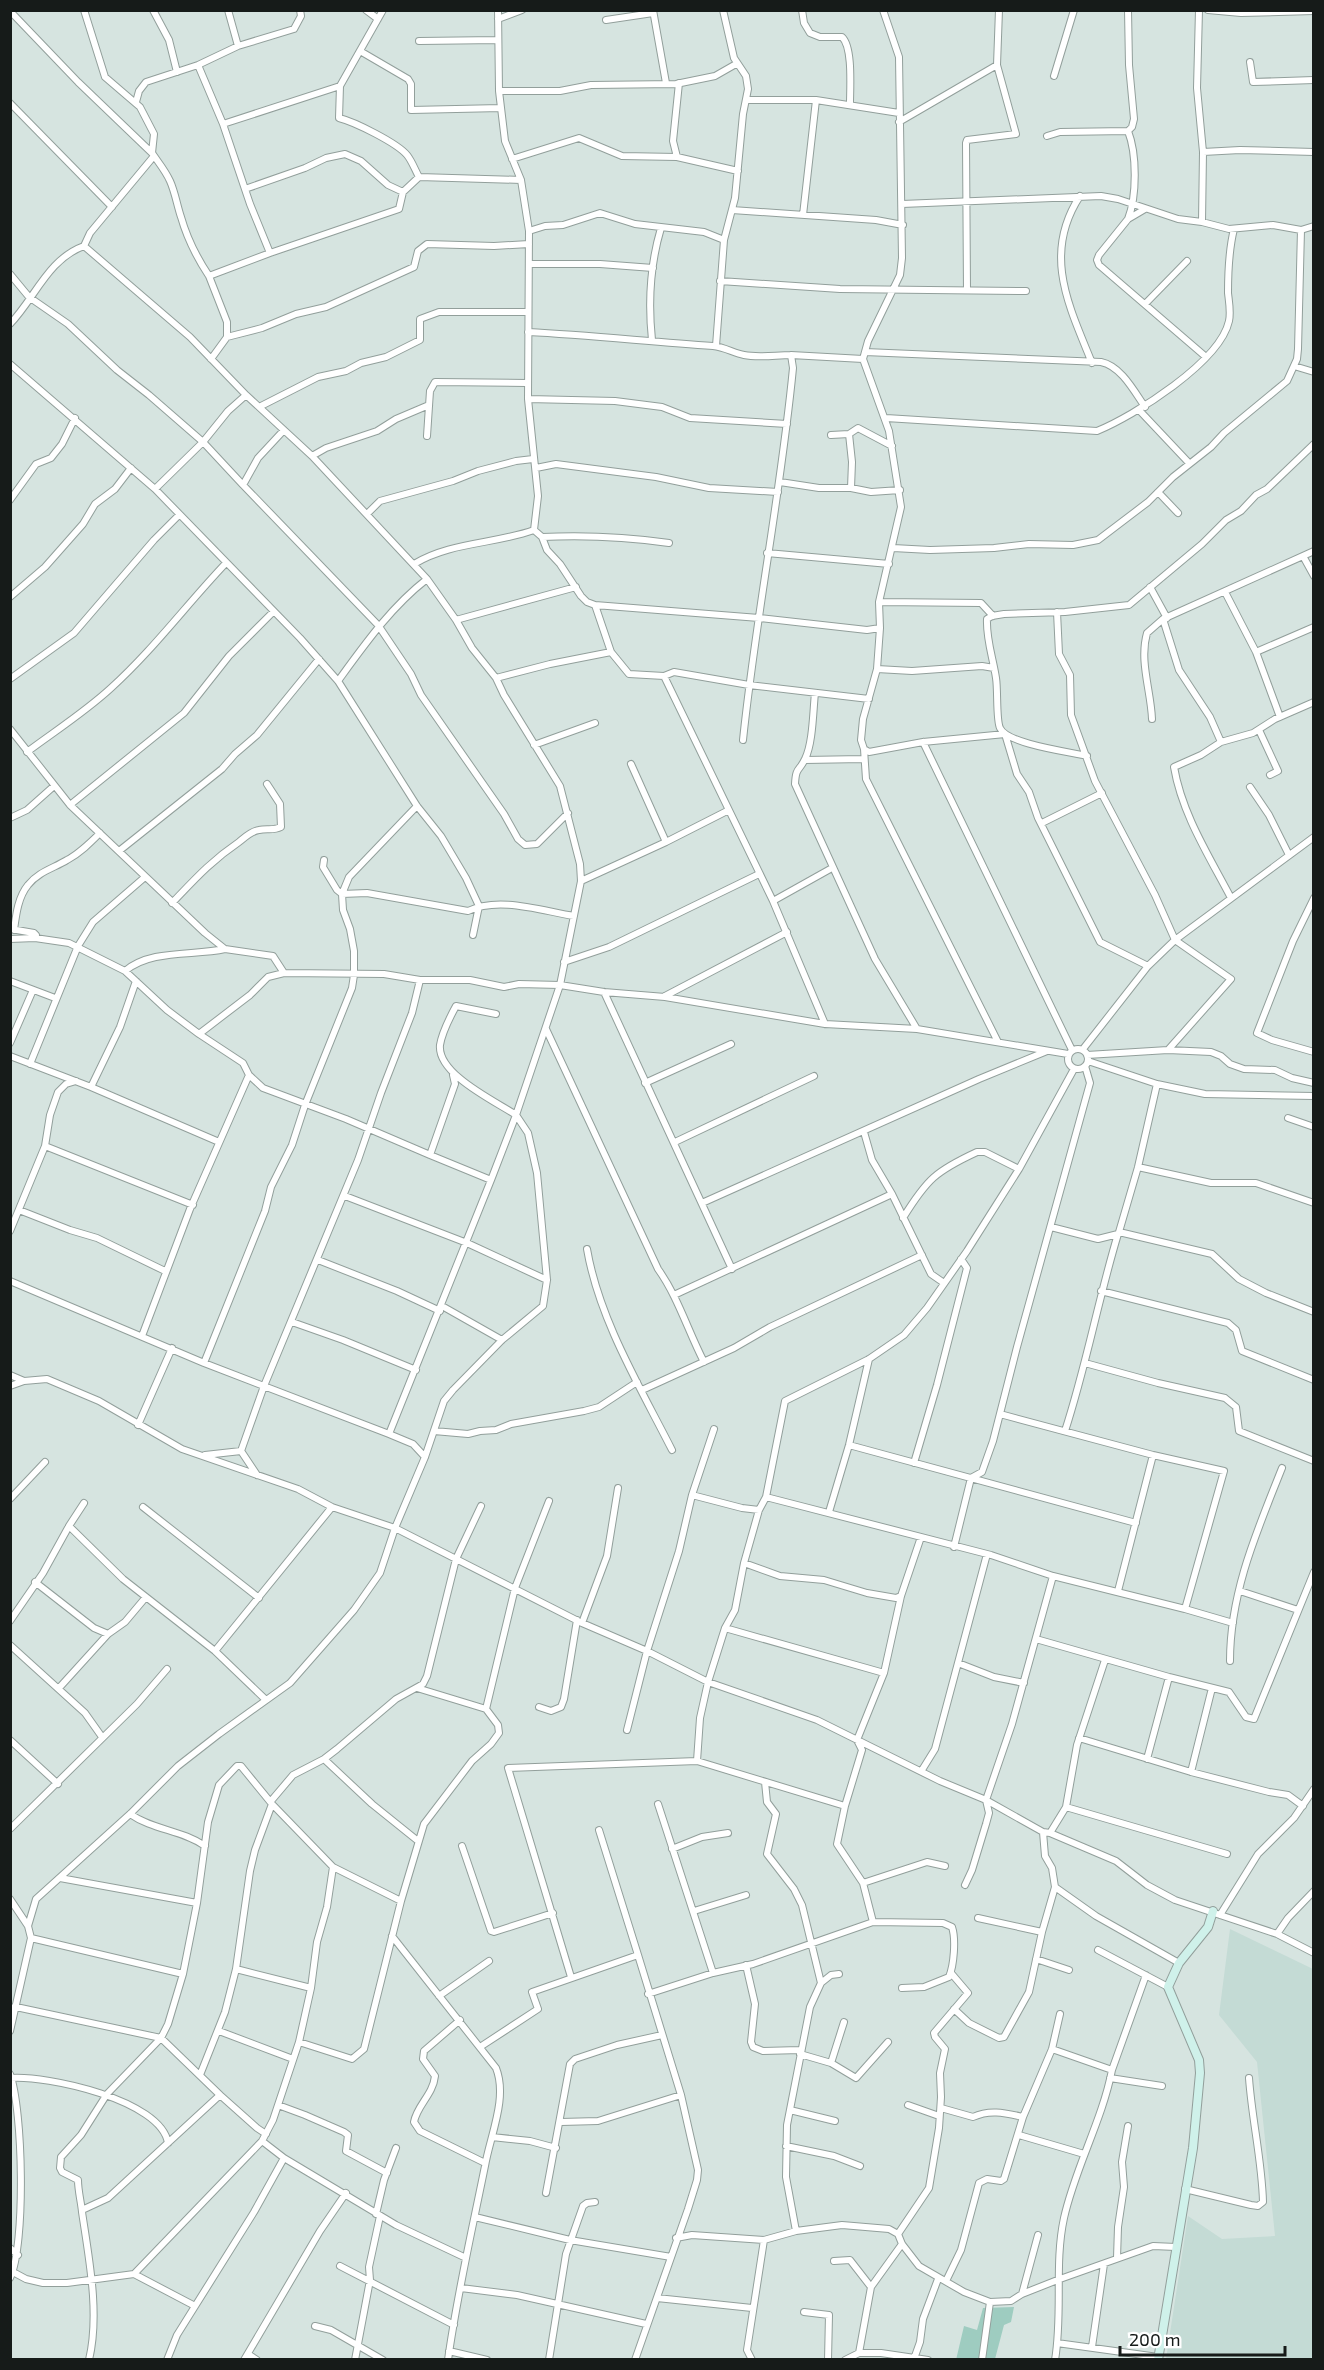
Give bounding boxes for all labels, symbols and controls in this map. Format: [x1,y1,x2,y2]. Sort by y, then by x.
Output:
scale bar [1120,2319,1285,2357]
text: 200 m [1129,2328,1181,2350]

